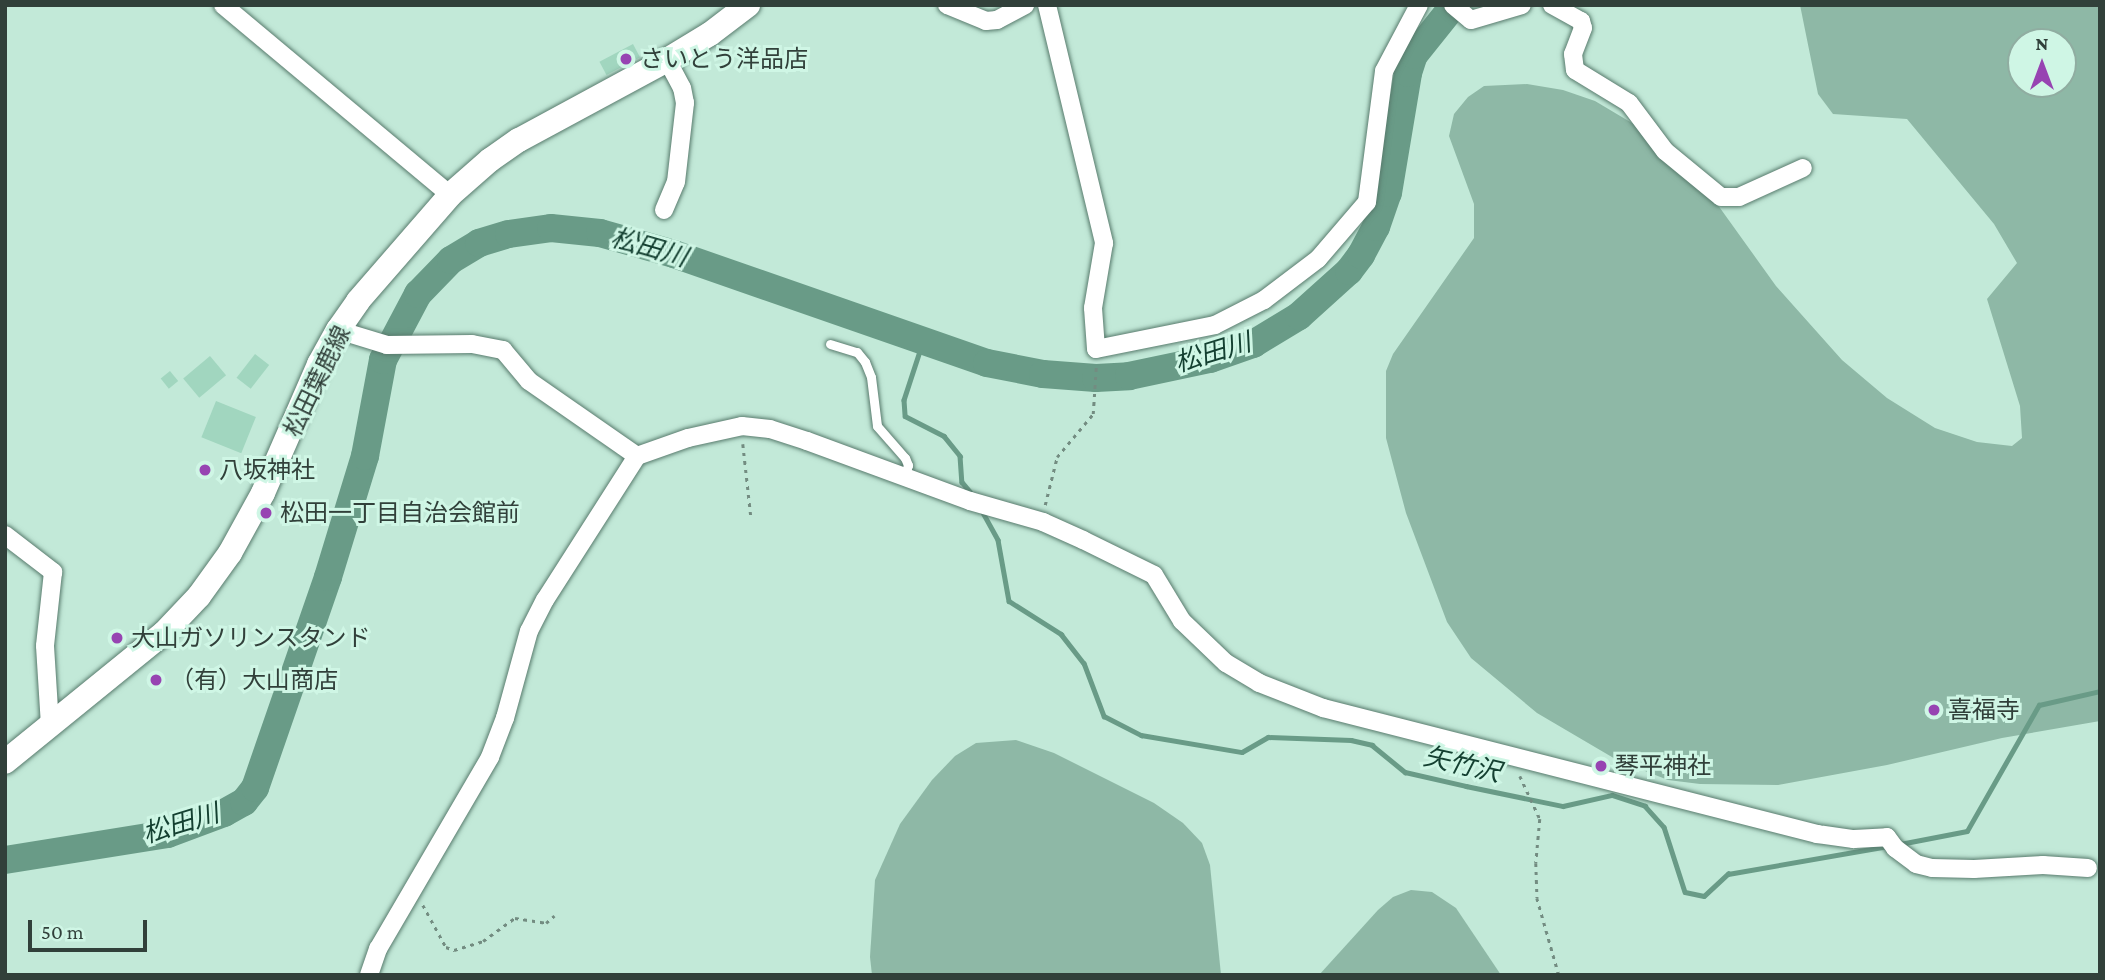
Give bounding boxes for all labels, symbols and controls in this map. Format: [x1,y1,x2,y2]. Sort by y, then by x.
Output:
north arrow [2007,28,2077,98]
text: N [2036,33,2048,54]
place label: さいとう洋品店 [640,45,808,73]
marker: さいとう洋品店 [618,51,634,67]
water label: 松田川 [607,222,691,274]
street label: 松田葉鹿線 [278,321,356,441]
water label: 松田川 [1171,327,1255,379]
place label: 八坂神社 [219,456,315,484]
marker: 八坂神社 [197,462,213,478]
place label: 松田一丁目自治会館前 [280,499,520,527]
marker: 松田一丁目自治会館前 [258,505,274,521]
place label: 大山ガソリンスタンド [131,624,371,652]
marker: 大山ガソリンスタンド [109,630,125,646]
place label: （有）大山商店 [170,666,338,694]
marker: （有）大山商店 [148,672,164,688]
place label: 喜福寺 [1948,696,2020,724]
marker: 喜福寺 [1926,702,1942,718]
water label: 矢竹沢 [1420,741,1504,789]
place label: 琴平神社 [1615,752,1711,780]
marker: 琴平神社 [1593,758,1609,774]
water label: 松田川 [139,798,223,850]
scale bar [32,906,150,950]
text: 50 m [41,920,84,944]

